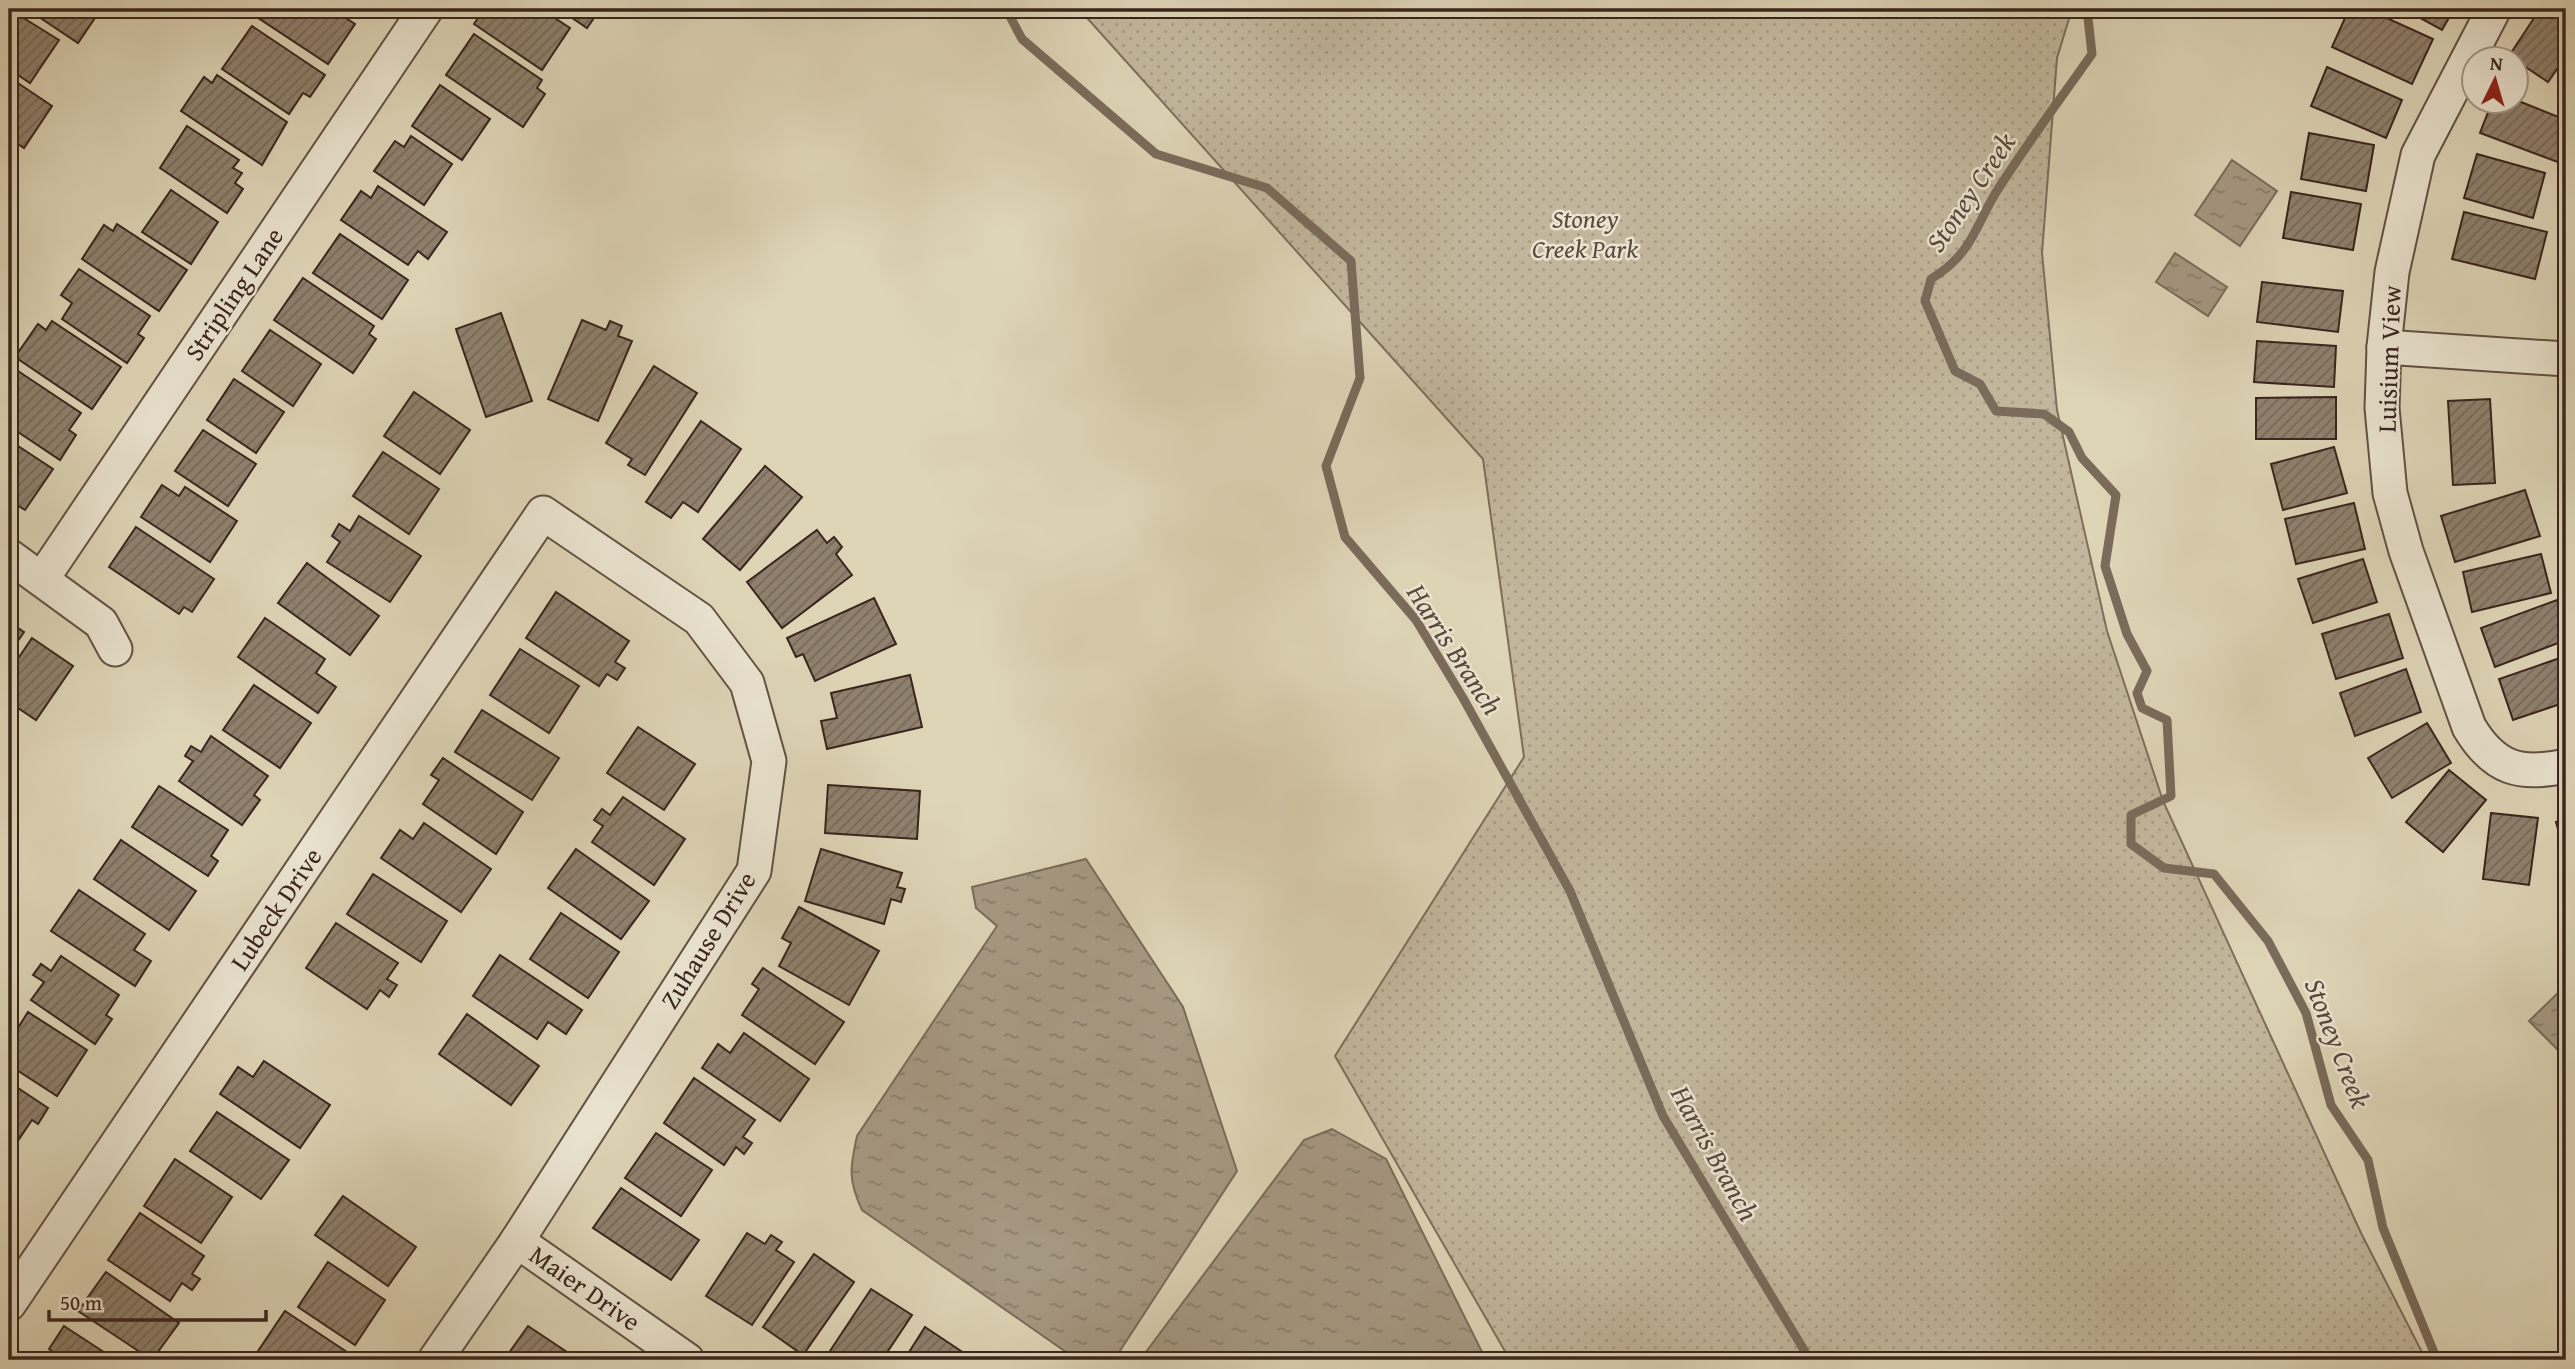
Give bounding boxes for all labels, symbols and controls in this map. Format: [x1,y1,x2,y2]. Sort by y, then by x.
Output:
north arrow [2460,46,2530,116]
text: N [2489,49,2504,78]
water label: Stoney Creek [1914,124,2025,260]
park label: Stoney Creek Park [1532,199,1638,268]
street label: Stripling Lane [174,219,293,368]
street label: Luisium View [2366,284,2411,433]
water label: Harris Branch [1397,574,1513,723]
street label: Lubeck Drive [220,839,331,978]
street label: Zuhause Drive [650,864,765,1016]
water label: Stoney Creek [2295,972,2382,1114]
water label: Harris Branch [1661,1076,1770,1228]
street label: Maier Drive [522,1235,649,1340]
scale bar [49,1278,266,1322]
text: 50 m [60,1287,102,1318]

